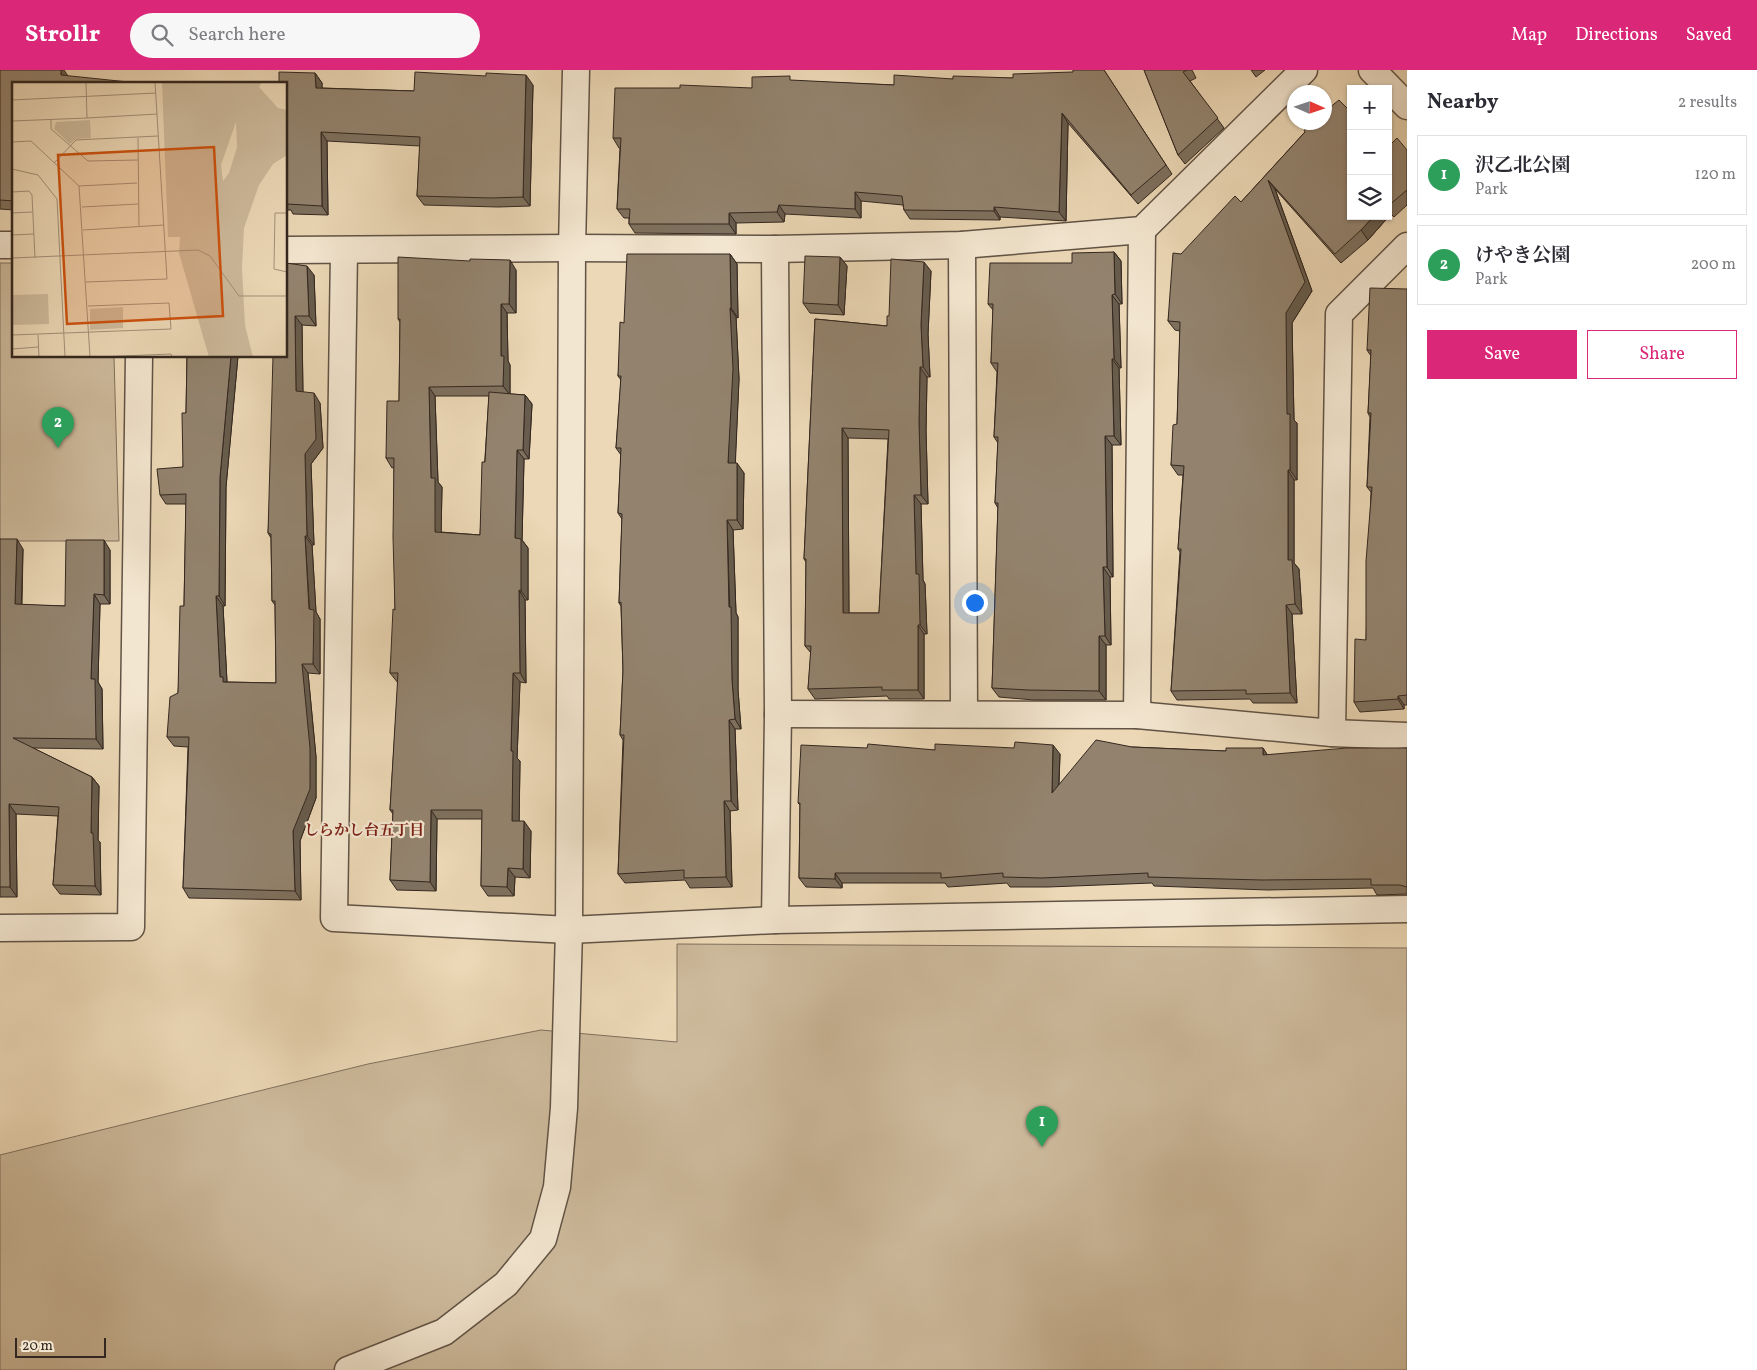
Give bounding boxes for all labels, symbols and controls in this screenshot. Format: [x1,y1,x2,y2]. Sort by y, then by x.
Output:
search box [130,13,480,58]
text: Strollr [25,18,100,52]
icon: search [148,21,176,49]
text: Search here [188,22,286,48]
text: Map [1511,23,1547,48]
text: Directions [1575,23,1658,48]
text: Saved [1686,23,1732,48]
inset map [12,82,288,358]
north arrow [1287,85,1332,130]
map controls [1347,85,1392,220]
button: + [1347,85,1392,130]
text: Nearby [1427,88,1498,117]
text: 2 results [1678,92,1737,114]
button: − [1347,130,1392,175]
text: 沢乙北公園 [1475,153,1570,179]
text: 1 [1441,164,1447,186]
text: 120 m [1694,164,1736,186]
button: layers [1347,175,1392,220]
text: Park [1475,179,1508,201]
text: けやき公園 [1475,243,1570,269]
text: 2 [1440,254,1448,276]
text: 200 m [1691,254,1736,276]
text: Park [1475,269,1508,291]
button: Save [1427,330,1577,379]
button: Share [1587,330,1737,379]
pin: 2 [42,407,74,448]
your location [962,590,988,616]
district label: しらかし台五丁目 [304,821,424,842]
pin: 1 [1026,1106,1058,1147]
scale bar [15,1335,106,1358]
text: 20 m [22,1337,53,1356]

